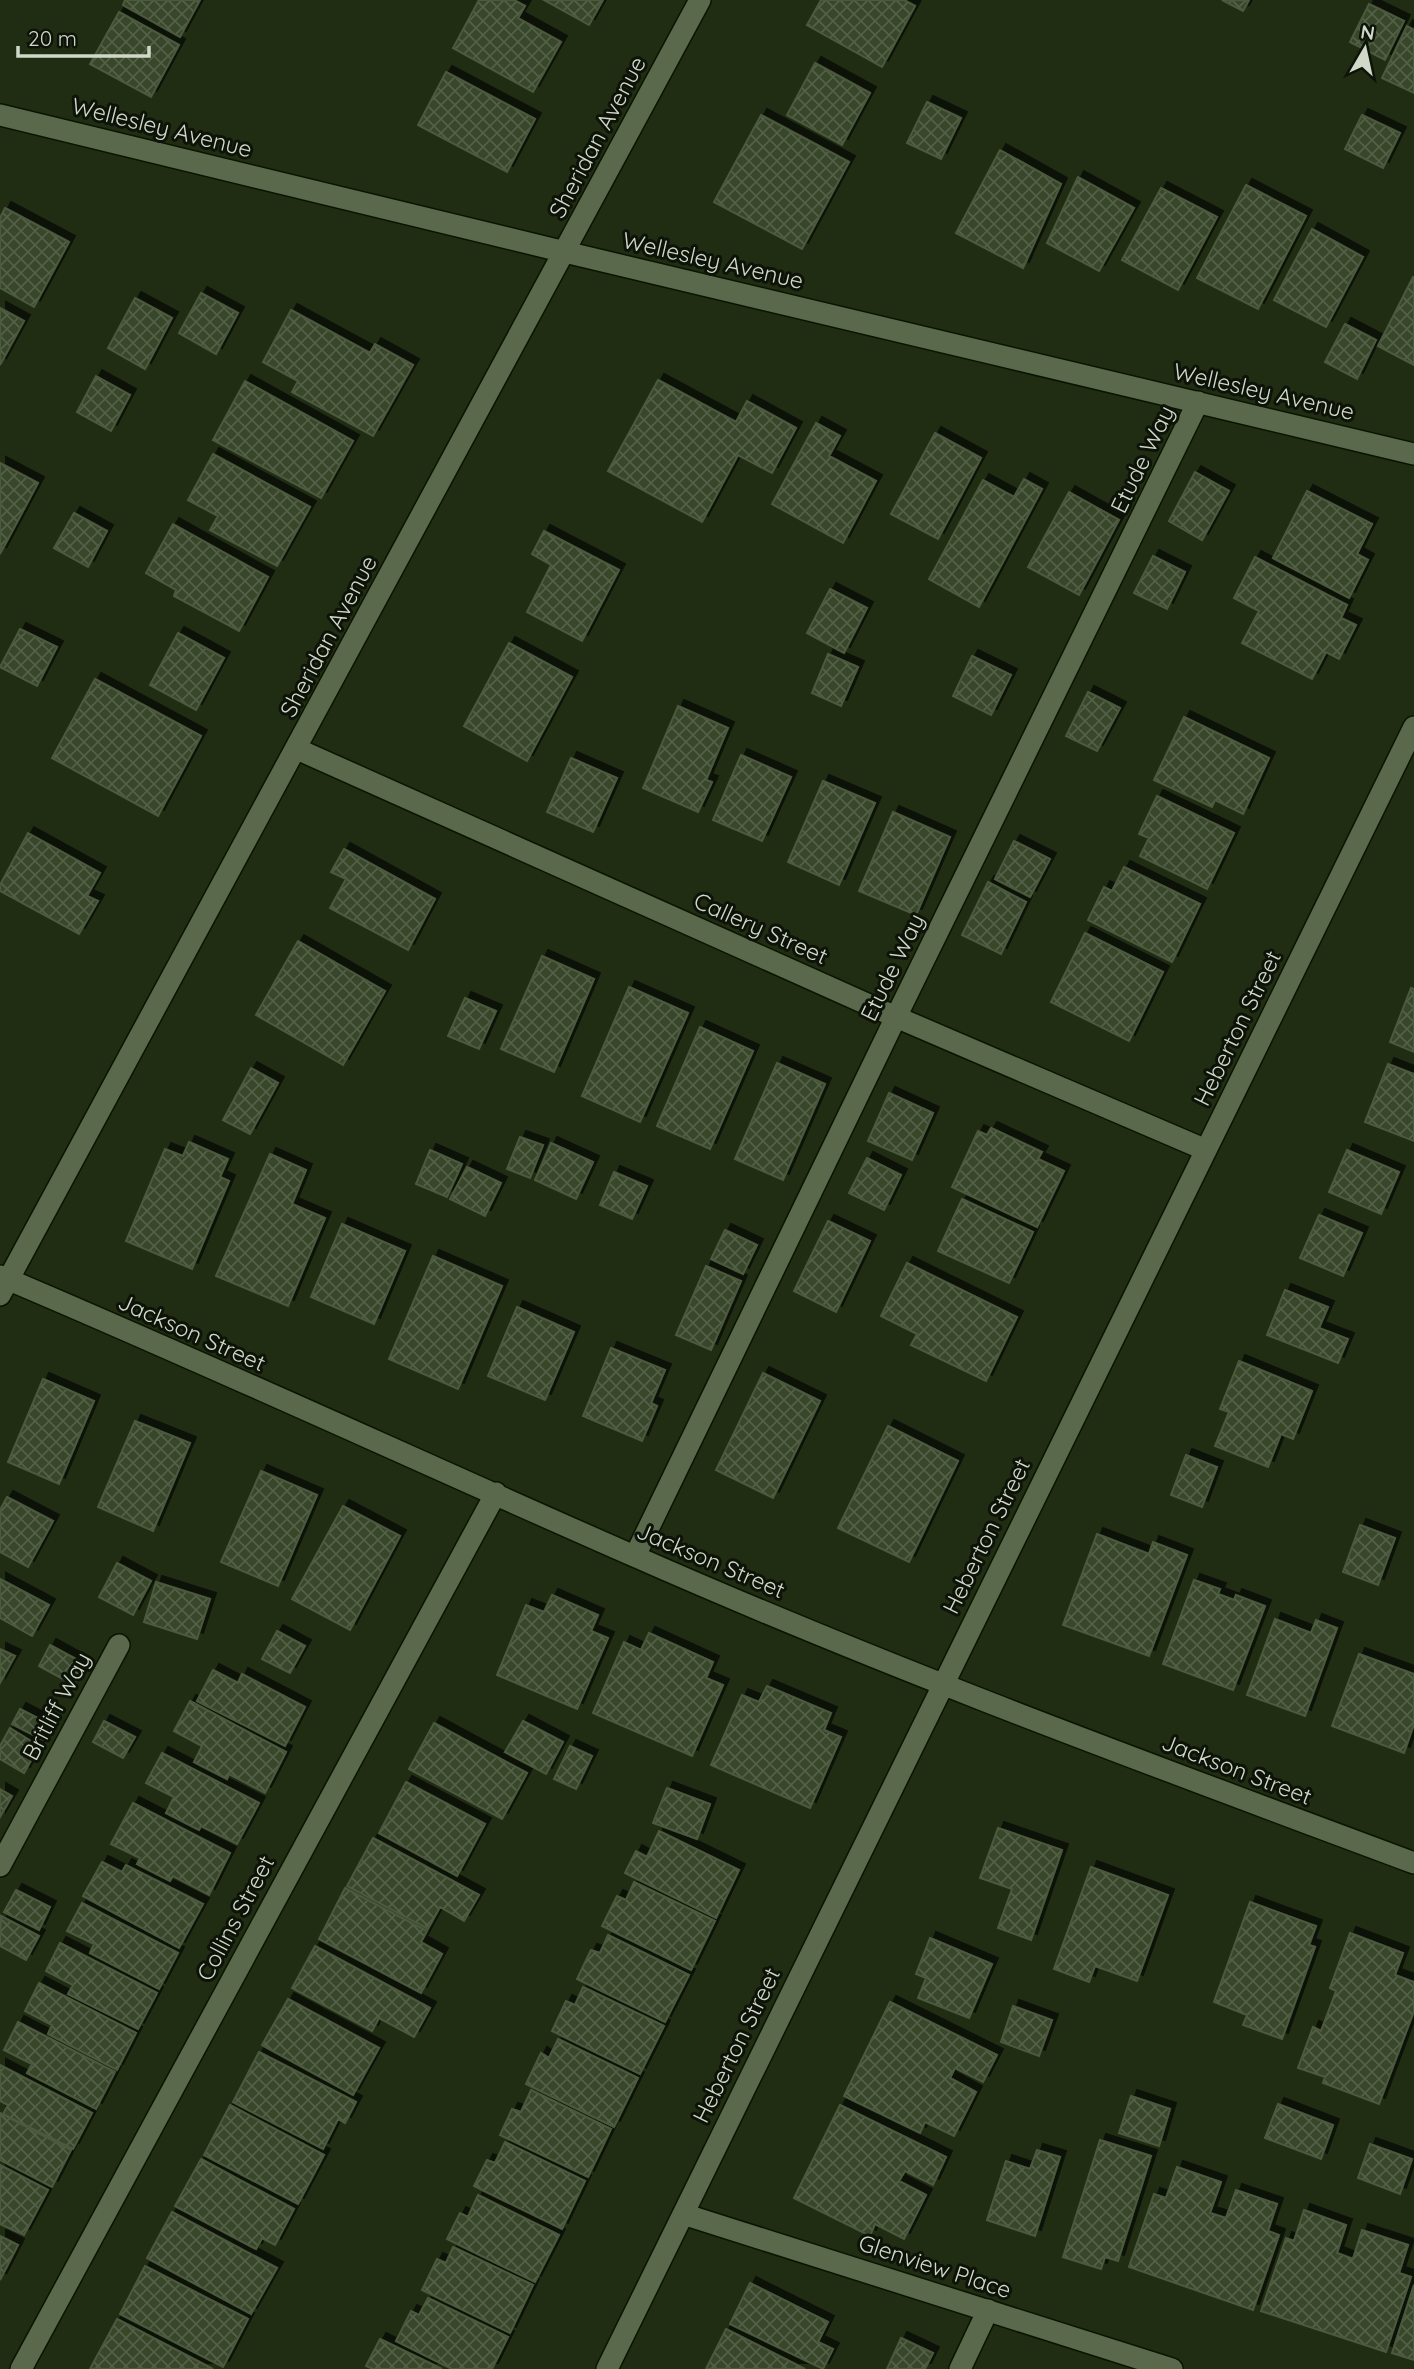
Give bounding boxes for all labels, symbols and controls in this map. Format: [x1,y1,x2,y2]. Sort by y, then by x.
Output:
scale bar [18,14,149,58]
north arrow [1330,14,1400,84]
text: N [1359,19,1376,45]
text: 20 m [28,25,77,51]
street label: Sheridan Avenue [542,51,652,223]
street label: Wellesley Avenue [69,91,255,163]
street label: Wellesley Avenue [620,225,806,295]
street label: Wellesley Avenue [1171,356,1357,426]
street label: Etude Way [1104,400,1180,518]
street label: Sheridan Avenue [273,550,383,722]
street label: Callery Street [690,886,833,970]
street label: Etude Way [854,908,930,1026]
street label: Heberton Street [1187,945,1287,1110]
street label: Jackson Street [114,1287,270,1378]
street label: Heberton Street [936,1453,1036,1618]
street label: Jackson Street [632,1516,790,1604]
street label: Britliff Way [15,1647,97,1765]
street label: Jackson Street [1158,1727,1316,1811]
street label: Collins Street [190,1850,280,1986]
street label: Heberton Street [686,1962,786,2127]
street label: Glenview Place [855,2228,1015,2304]

